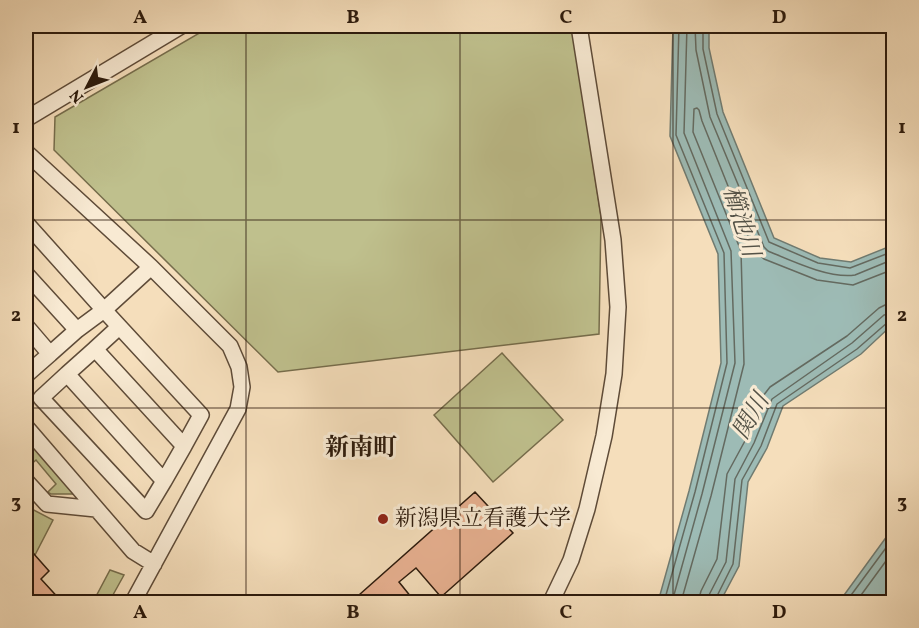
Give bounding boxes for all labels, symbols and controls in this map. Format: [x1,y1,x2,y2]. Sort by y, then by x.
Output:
text: A [133,4,147,32]
text: B [346,4,360,32]
text: C [560,4,573,32]
text: D [772,4,786,32]
north arrow [57,57,117,117]
text: N [65,84,89,107]
text: 1 [12,114,20,142]
text: 1 [898,114,906,142]
water label: 櫛池川 [713,183,768,264]
text: 2 [11,302,21,330]
text: 2 [897,302,907,330]
water label: 関川 [725,385,780,446]
district label: 新南町 [325,432,397,466]
text: 3 [11,489,21,517]
text: 3 [897,489,907,517]
place label: 新潟県立看護大学 [395,504,571,535]
marker: 新潟県立看護大学 [376,512,390,526]
text: A [133,599,147,627]
text: B [346,599,360,627]
text: C [560,599,573,627]
text: D [772,599,786,627]

